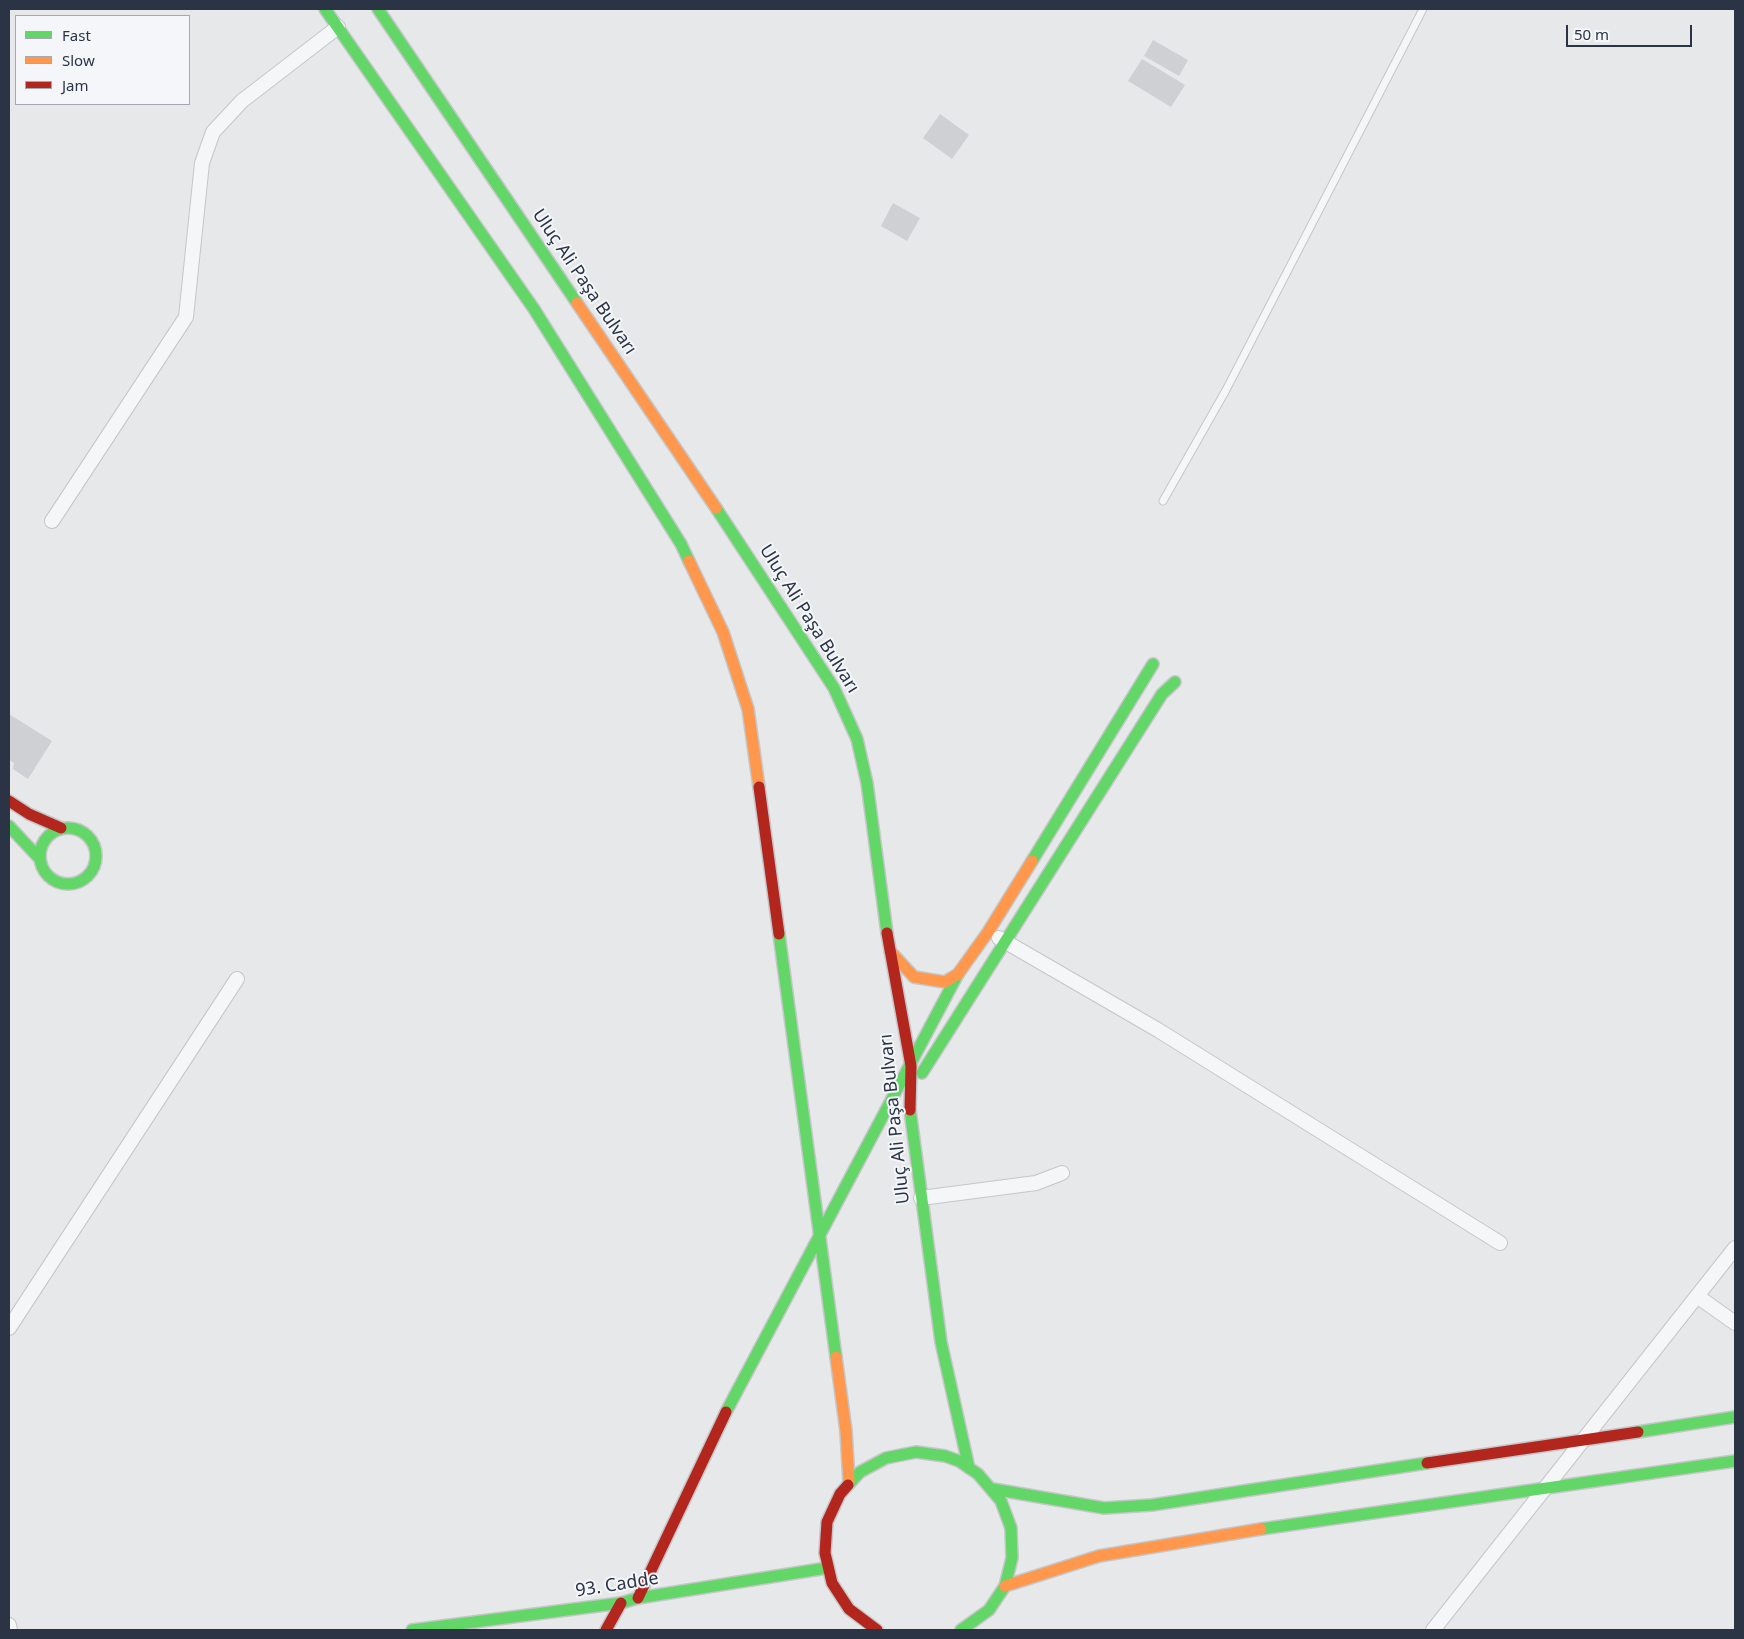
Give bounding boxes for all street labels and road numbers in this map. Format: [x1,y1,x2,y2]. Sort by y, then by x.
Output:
street label: Uluç Ali Paşa Bulvarı [527,205,641,359]
street label: Uluç Ali Paşa Bulvarı [755,541,863,697]
street label: Uluç Ali Paşa Bulvarı [875,1033,915,1205]
street label: 93. Cadde [574,1568,660,1602]

